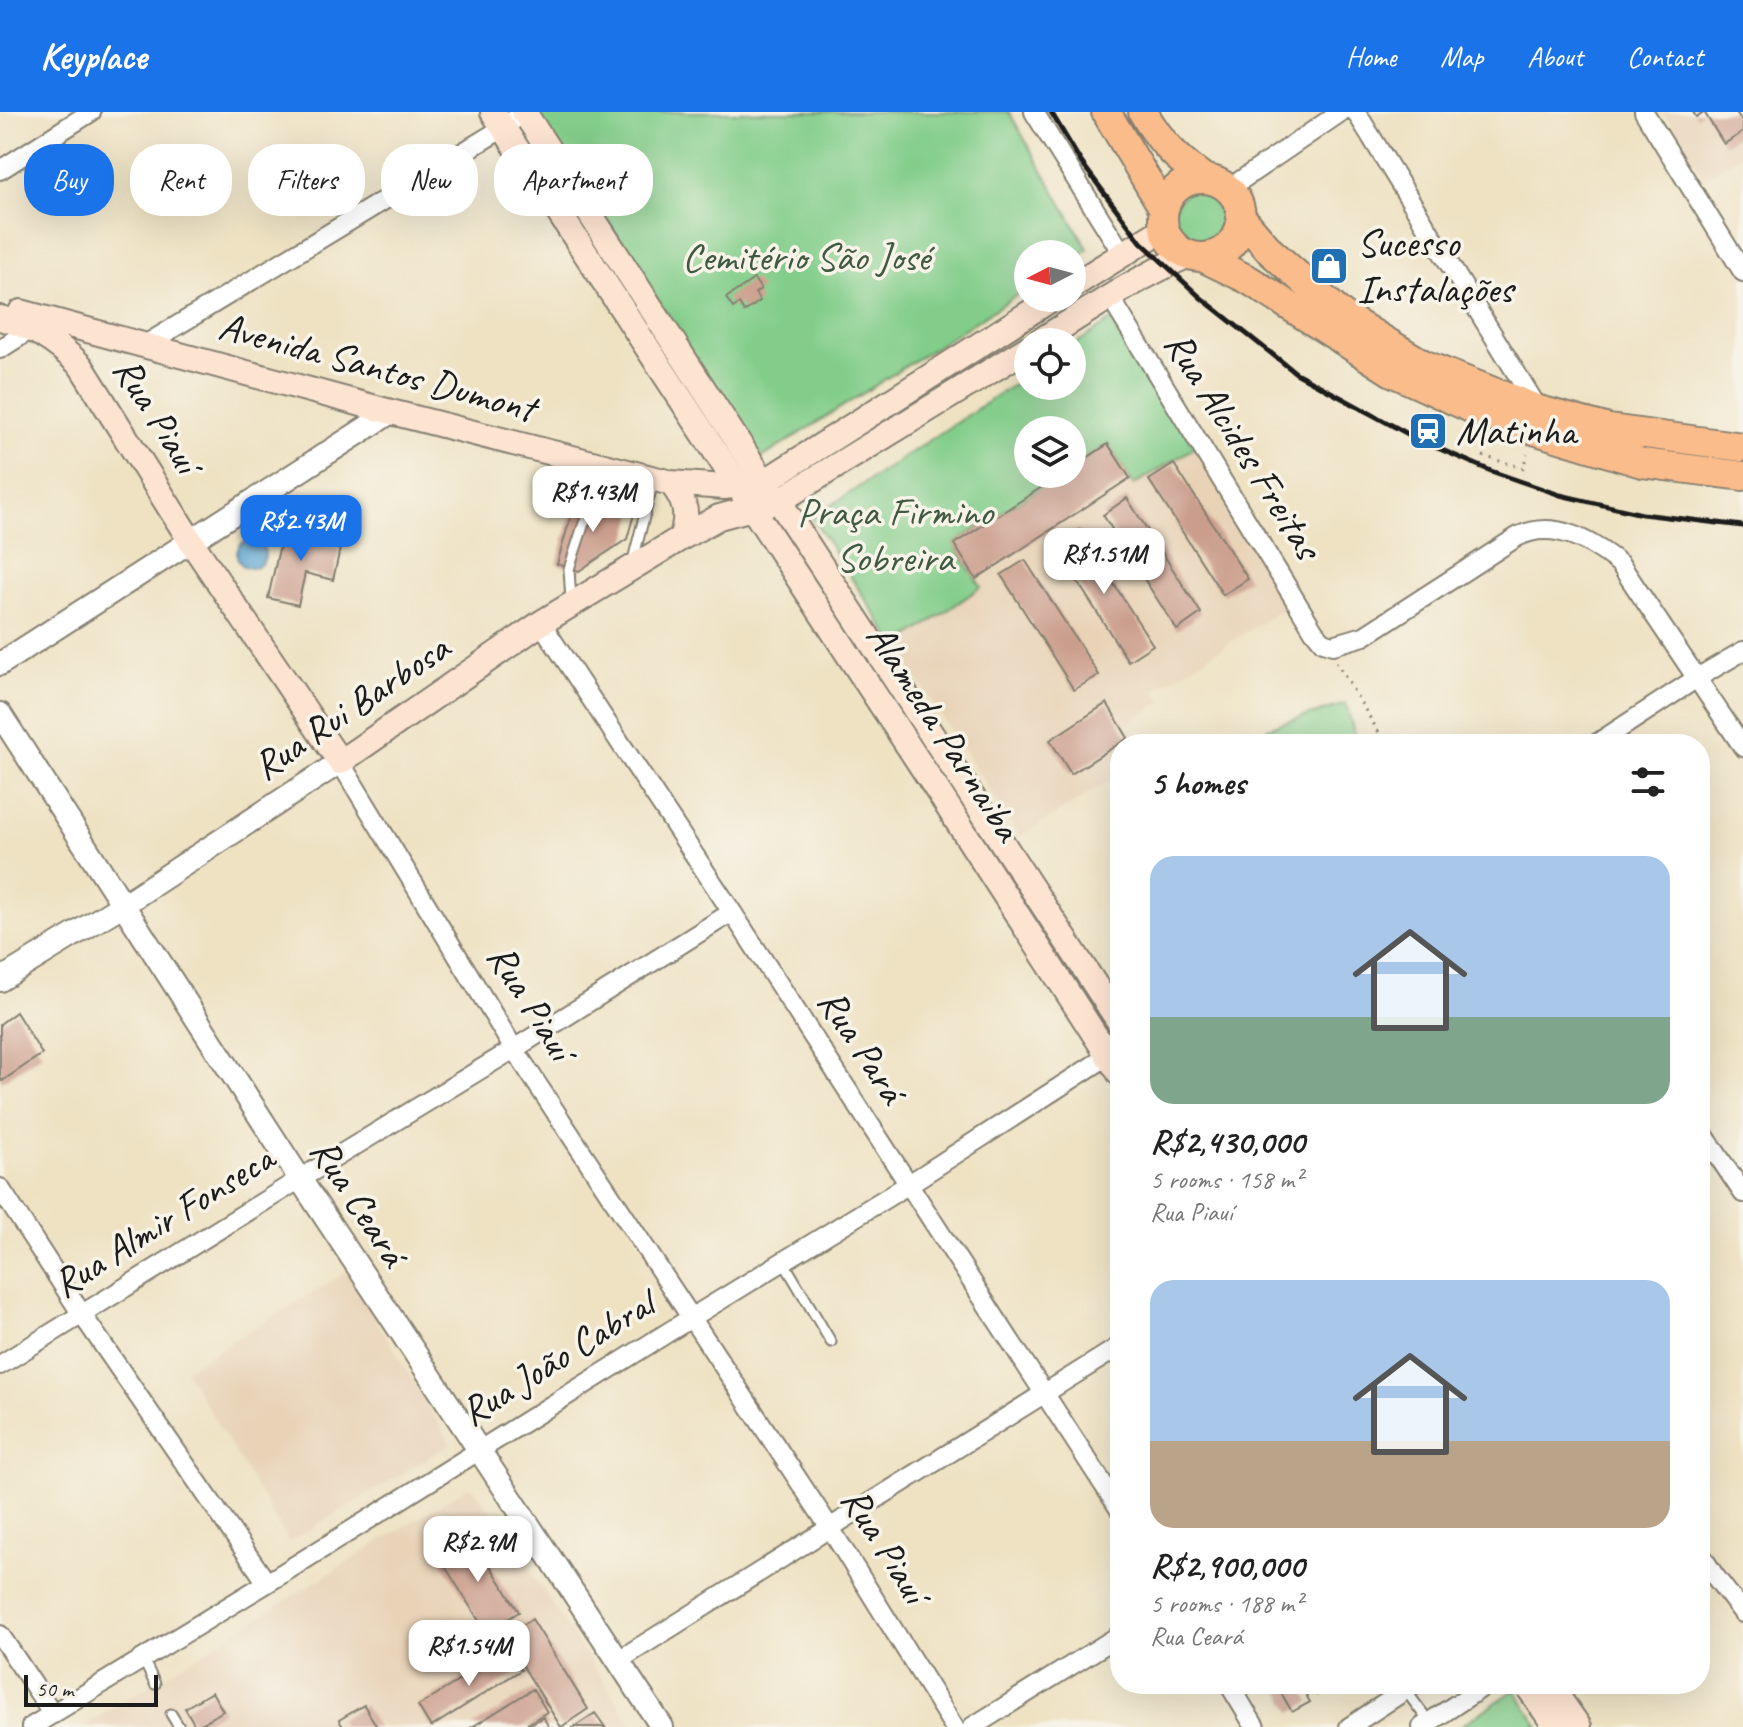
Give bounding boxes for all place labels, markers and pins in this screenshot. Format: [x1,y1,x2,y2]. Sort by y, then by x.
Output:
place label: Sucesso Instalações [1357,218,1516,314]
shop icon: Sucesso Instalações [1308,245,1350,287]
place label: Matinha [1456,406,1579,456]
station icon: Matinha [1407,410,1449,452]
pin: R$1.43M [519,466,667,534]
pin: R$2.43M [227,495,375,563]
pin: R$1.51M [1030,528,1178,596]
pin: R$2.9M [413,1516,543,1584]
pin: R$1.54M [395,1620,543,1688]

